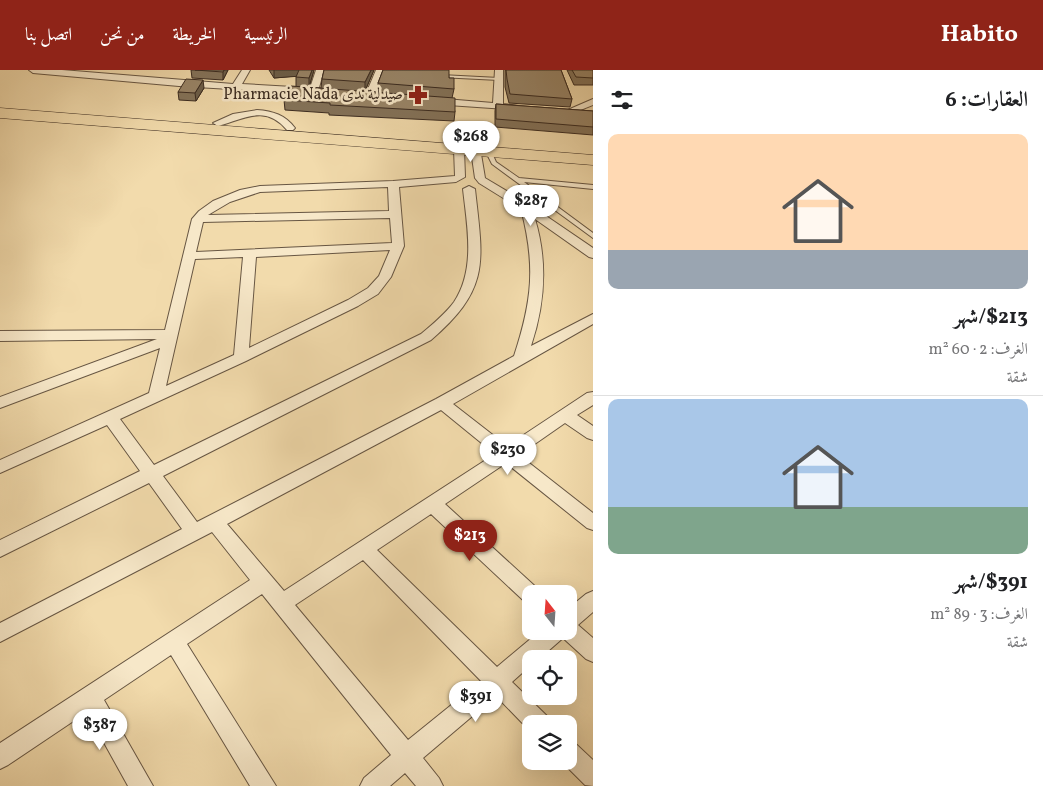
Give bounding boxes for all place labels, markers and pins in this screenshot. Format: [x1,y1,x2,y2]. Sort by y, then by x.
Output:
place label: Pharmacie Nada صيدلية ندى [223,84,403,106]
pharmacy icon: Pharmacie Nada صيدلية ندى [407,84,429,106]
pin: $268 [441,121,501,163]
pin: $287 [501,184,561,227]
pin: $230 [478,434,538,476]
pin: $213 [440,520,500,562]
pin: $391 [446,680,506,723]
pin: $387 [70,708,130,751]

